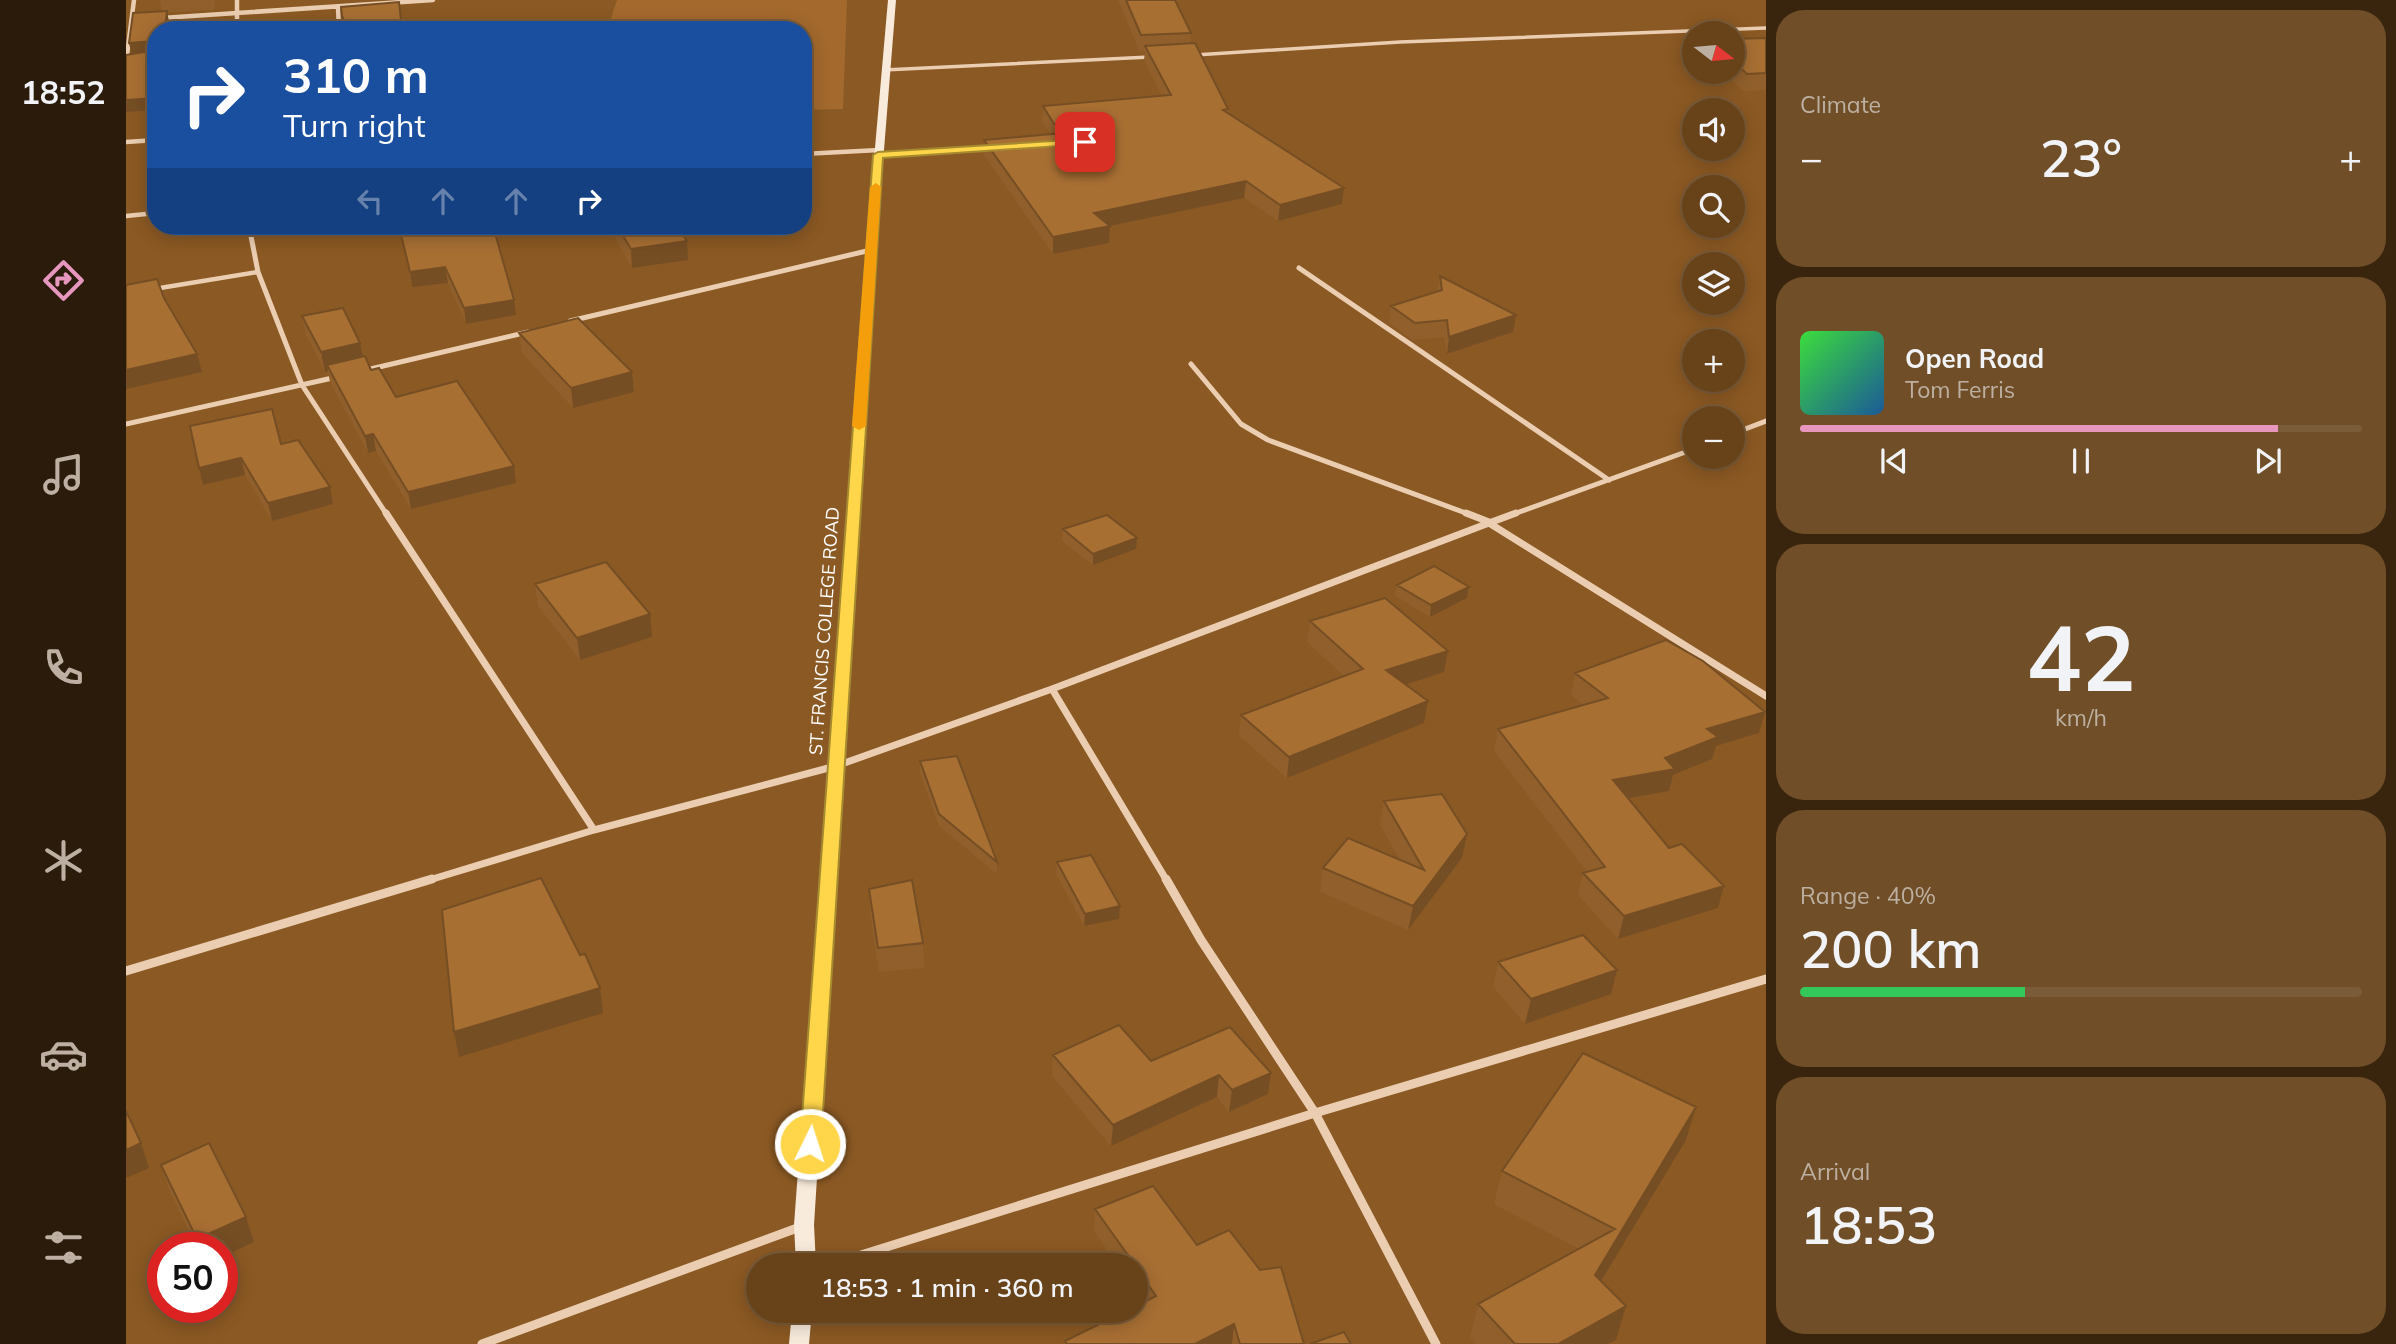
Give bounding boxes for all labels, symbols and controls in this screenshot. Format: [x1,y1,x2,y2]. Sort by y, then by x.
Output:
north arrow [1682,21,1745,84]
map controls [1682,21,1745,469]
text: 310 m [283,44,429,105]
icon: right [168,49,259,140]
text: 18:52 [21,72,105,112]
text: Climate [1800,90,1881,119]
button: sound [1682,98,1745,161]
text: Turn right [283,105,426,145]
pin [1055,112,1115,172]
icon: arrive [1066,123,1104,161]
text: 23° [2040,125,2122,190]
text: − [1800,134,1823,182]
text: + [2339,134,2362,182]
button: search [1682,175,1745,238]
icon: left [351,182,389,220]
icon: ahead [424,182,462,220]
icon: ahead [497,182,535,220]
icon: right [570,182,608,220]
button: layers [1682,252,1745,315]
icon: directions [39,256,88,305]
button: + [1682,329,1745,392]
text: Open Road [1905,342,2044,375]
text: Tom Ferris [1905,375,2015,404]
button: − [1682,406,1745,469]
icon: previous [1875,442,1913,480]
icon: pause [2062,442,2100,480]
icon: next [2249,442,2287,480]
icon: music [39,450,88,499]
street label: ST. FRANCIS COLLEGE ROAD [804,506,844,756]
text: 42 [2026,600,2136,714]
icon: phone [39,643,88,692]
text: km/h [2055,703,2107,732]
icon: climate [39,836,88,885]
text: Range · 40% [1800,881,1936,910]
text: 200 km [1800,916,1981,981]
icon: car [39,1030,88,1079]
position arrow [773,1107,847,1181]
text: Arrival [1800,1157,1870,1186]
text: 18:53 [1800,1192,1937,1257]
icon: filters [39,1223,88,1272]
speed limit sign: 50 [147,1232,238,1323]
text: 18:53 · 1 min · 360 m [820,1271,1074,1304]

